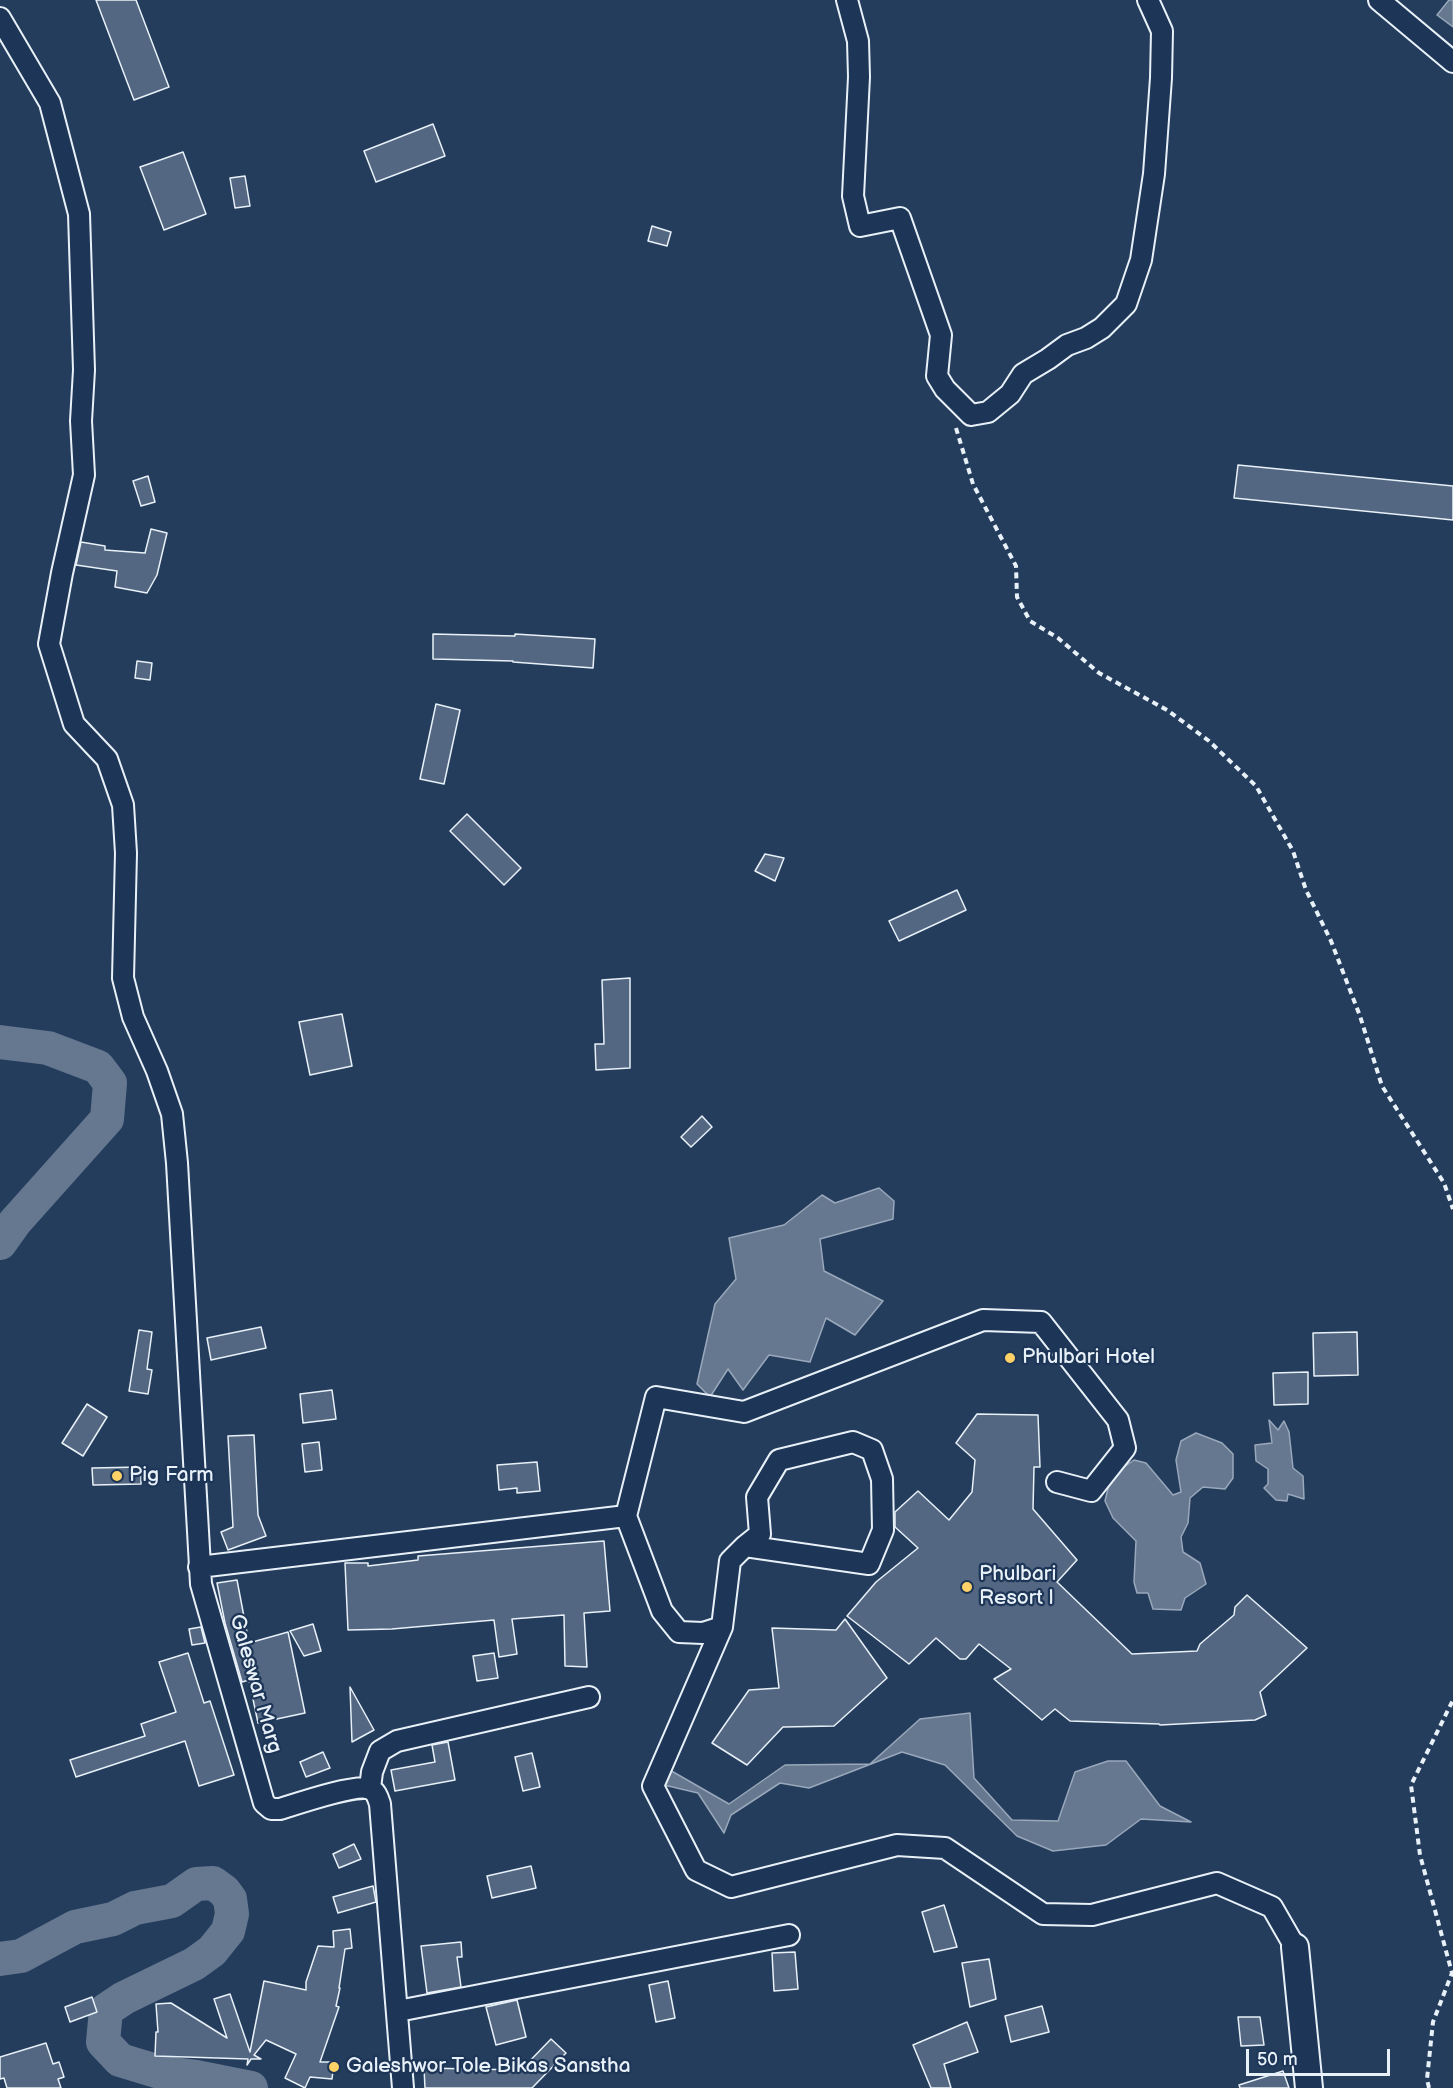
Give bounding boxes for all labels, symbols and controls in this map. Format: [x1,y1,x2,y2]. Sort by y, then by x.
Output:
place label: Phulbari Hotel [1022,1345,1155,1371]
marker: Phulbari Hotel [1003,1351,1017,1365]
place label: Pig Farm [129,1463,214,1489]
marker: Pig Farm [110,1469,124,1483]
place label: Phulbari Resort l [979,1562,1056,1612]
marker: Phulbari Resort l [960,1580,974,1594]
street label: Galeswar Marg [223,1612,287,1756]
scale bar [1249,2037,1393,2075]
text: 50 m [1257,2049,1298,2070]
place label: Galeshwor Tole Bikas Sanstha [346,2054,631,2080]
marker: Galeshwor Tole Bikas Sanstha [327,2060,341,2074]

